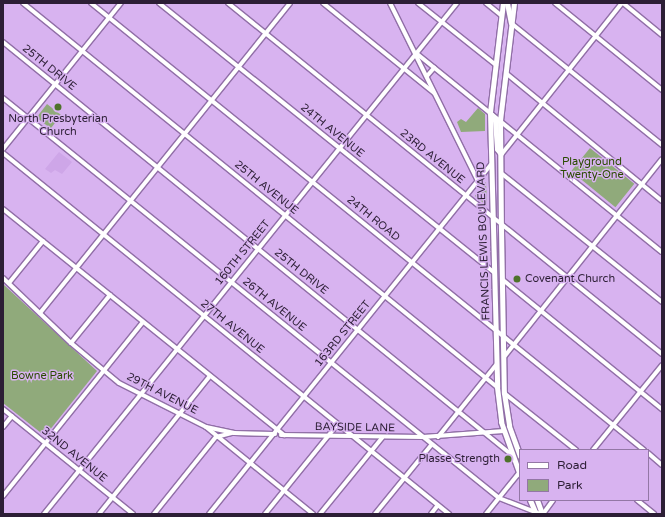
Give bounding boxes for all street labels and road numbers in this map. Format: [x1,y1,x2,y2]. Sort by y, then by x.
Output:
street label: 25TH DRIVE [19,42,79,94]
street label: 24TH AVENUE [297,101,367,161]
street label: 23RD AVENUE [397,127,467,187]
street label: 25TH AVENUE [231,158,301,218]
street label: FRANCIS LEWIS BOULEVARD [475,161,493,321]
street label: 24TH ROAD [344,193,402,245]
street label: 160TH STREET [213,218,273,288]
street label: 25TH DRIVE [271,246,331,298]
street label: 26TH AVENUE [239,275,309,335]
street label: 27TH AVENUE [197,297,267,357]
street label: 163RD STREET [312,298,374,370]
street label: 29TH AVENUE [124,370,200,418]
street label: BAYSIDE LANE [315,421,395,435]
street label: 32ND AVENUE [39,425,109,485]

